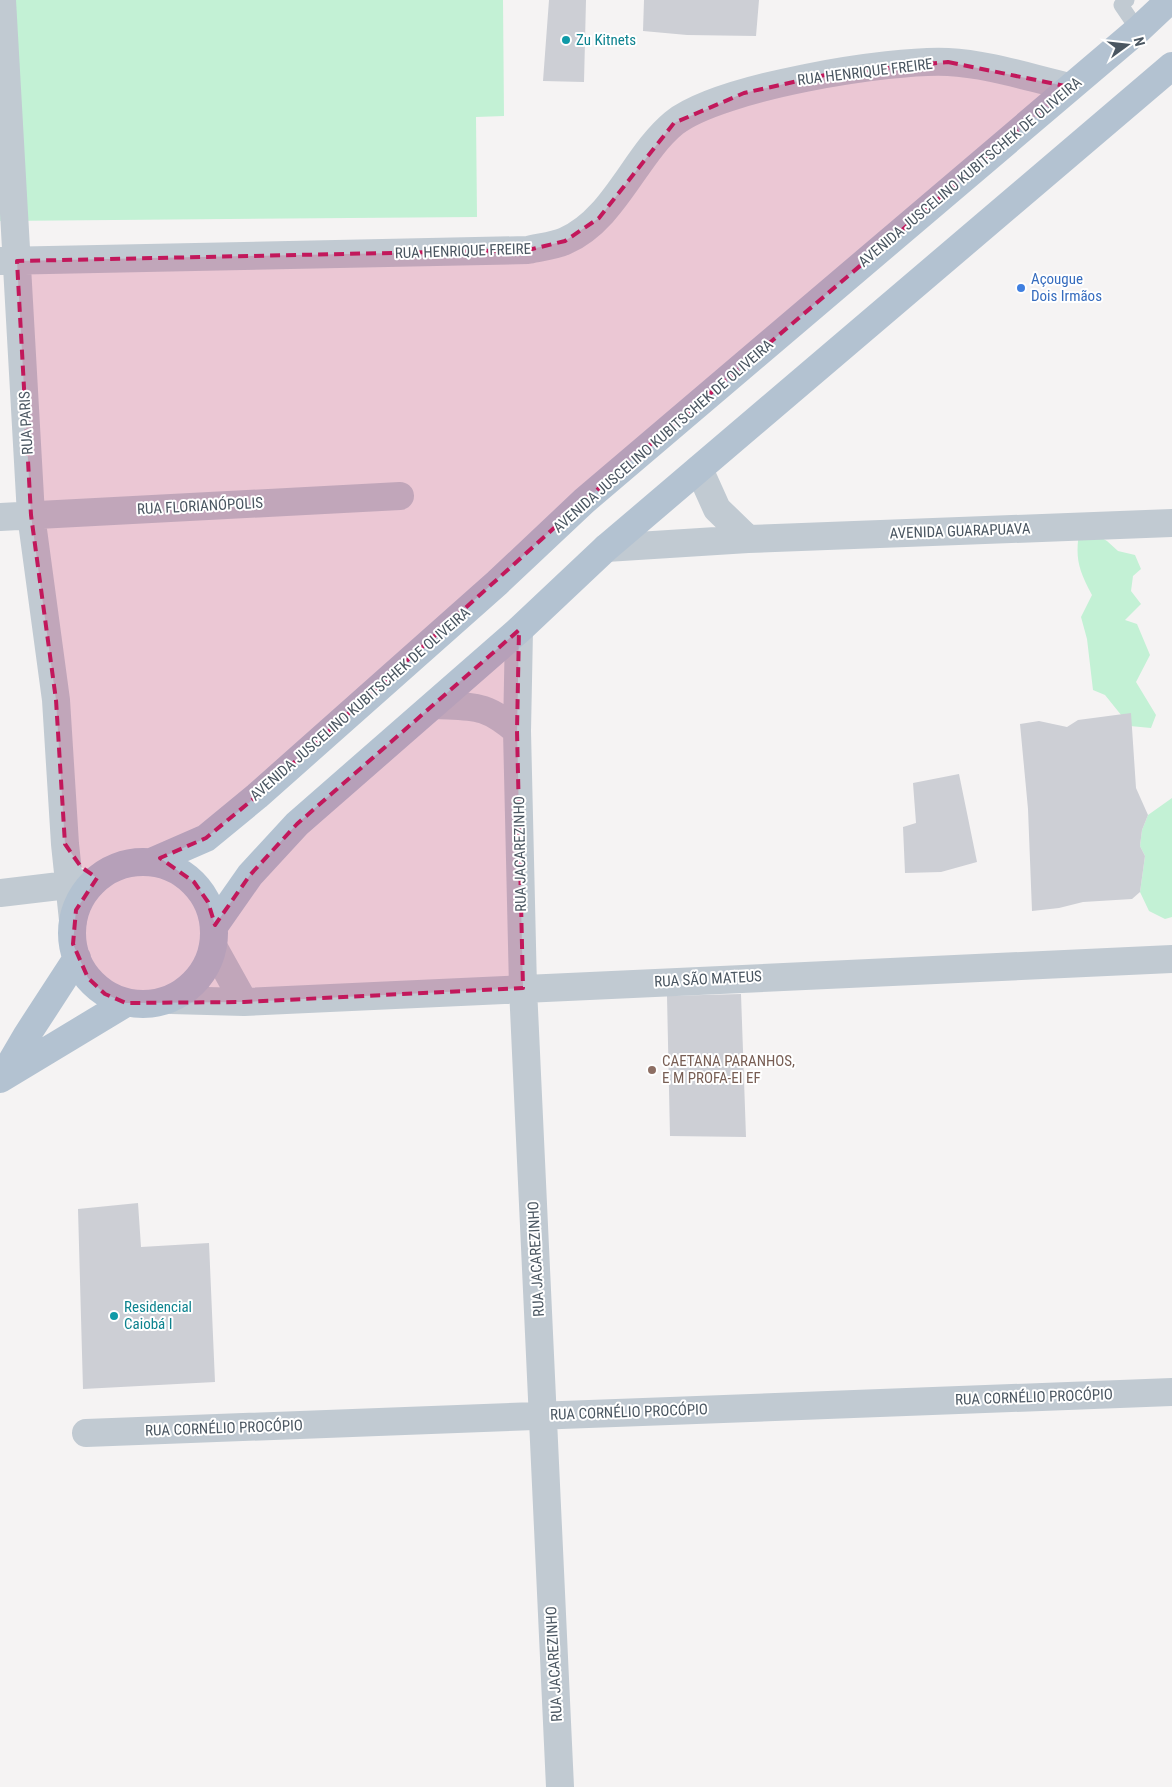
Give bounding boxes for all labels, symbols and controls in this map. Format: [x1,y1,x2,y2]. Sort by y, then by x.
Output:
north arrow [1102,20,1152,70]
place label: Zu Kitnets [576,31,636,49]
marker: Zu Kitnets [560,34,572,46]
text: N [1131,35,1148,48]
street label: RUA HENRIQUE FREIRE [796,55,934,89]
street label: AVENIDA JUSCELINO KUBITSCHEK DE OLIVEIRA [855,73,1085,271]
street label: RUA HENRIQUE FREIRE [395,240,531,262]
place label: Açougue Dois Irmãos [1031,270,1102,305]
marker: Açougue Dois Irmãos [1015,282,1027,294]
street label: AVENIDA JUSCELINO KUBITSCHEK DE OLIVEIRA [549,335,777,537]
street label: RUA PARIS [15,390,37,455]
street label: RUA FLORIANÓPOLIS [137,494,264,518]
street label: AVENIDA GUARAPUAVA [889,520,1031,542]
street label: AVENIDA JUSCELINO KUBITSCHEK DE OLIVEIRA [246,603,474,805]
street label: RUA JACAREZINHO [510,796,530,912]
street label: RUA SÃO MATEUS [654,967,762,991]
place label: CAETANA PARANHOS, E M PROFA-EI EF [662,1052,795,1087]
marker: CAETANA PARANHOS, E M PROFA-EI EF [646,1064,658,1076]
street label: RUA JACAREZINHO [524,1201,548,1317]
place label: Residencial Caiobá I [124,1298,192,1333]
marker: Residencial Caiobá I [108,1310,120,1322]
street label: RUA CORNÉLIO PROCÓPIO [955,1385,1113,1409]
street label: RUA CORNÉLIO PROCÓPIO [550,1400,708,1424]
street label: RUA CORNÉLIO PROCÓPIO [145,1416,303,1440]
street label: RUA JACAREZINHO [542,1606,566,1722]

